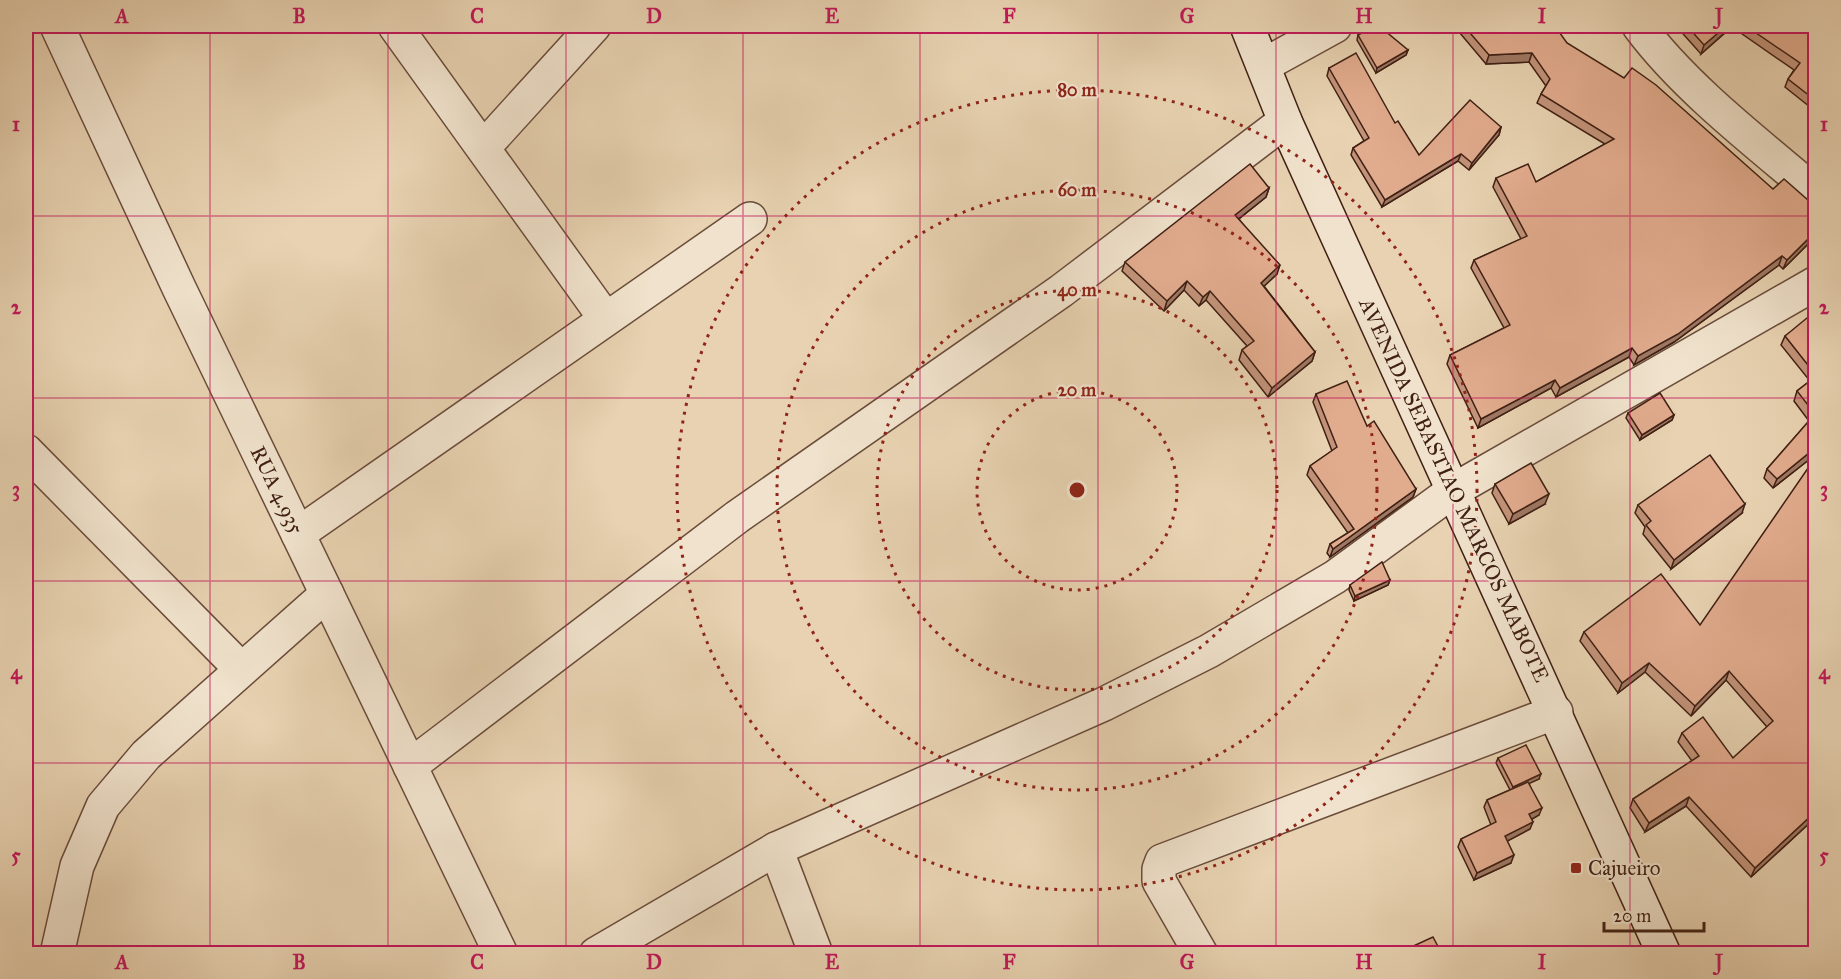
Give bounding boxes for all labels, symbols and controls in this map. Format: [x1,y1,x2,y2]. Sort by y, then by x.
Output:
text: A [113,4,129,28]
text: B [292,4,306,28]
text: C [470,4,484,28]
text: D [646,4,662,28]
text: E [825,4,840,28]
text: F [1002,4,1016,28]
text: G [1180,4,1195,28]
text: H [1355,4,1373,28]
text: I [1538,4,1547,28]
text: J [1712,4,1724,30]
text: 80 m [1057,79,1097,101]
text: 1 [12,112,20,136]
text: 1 [1820,112,1828,136]
text: 60 m [1058,179,1097,201]
text: 40 m [1057,279,1098,302]
street label: AVENIDA SEBASTIAO MARCOS MABOTE [1353,293,1555,686]
text: 2 [11,295,22,319]
text: 2 [1819,295,1830,319]
text: 20 m [1058,379,1097,401]
street label: RUA 4.935 [245,442,310,538]
text: 3 [12,477,20,502]
text: 3 [1820,477,1828,502]
centre of rings [1067,480,1087,500]
text: 4 [10,660,22,685]
text: 4 [1818,660,1830,685]
text: 5 [11,843,21,867]
text: 5 [1819,843,1829,867]
place label: Cajueiro [1588,855,1661,881]
marker: Cajueiro [1569,861,1583,875]
scale bar [1604,895,1704,933]
text: 20 m [1613,905,1651,927]
text: A [113,950,129,974]
text: B [292,950,306,974]
text: C [470,950,484,974]
text: D [646,950,662,974]
text: E [825,950,840,974]
text: F [1002,950,1016,974]
text: G [1180,950,1195,974]
text: H [1355,950,1373,974]
text: I [1538,950,1547,974]
text: J [1712,950,1724,976]

